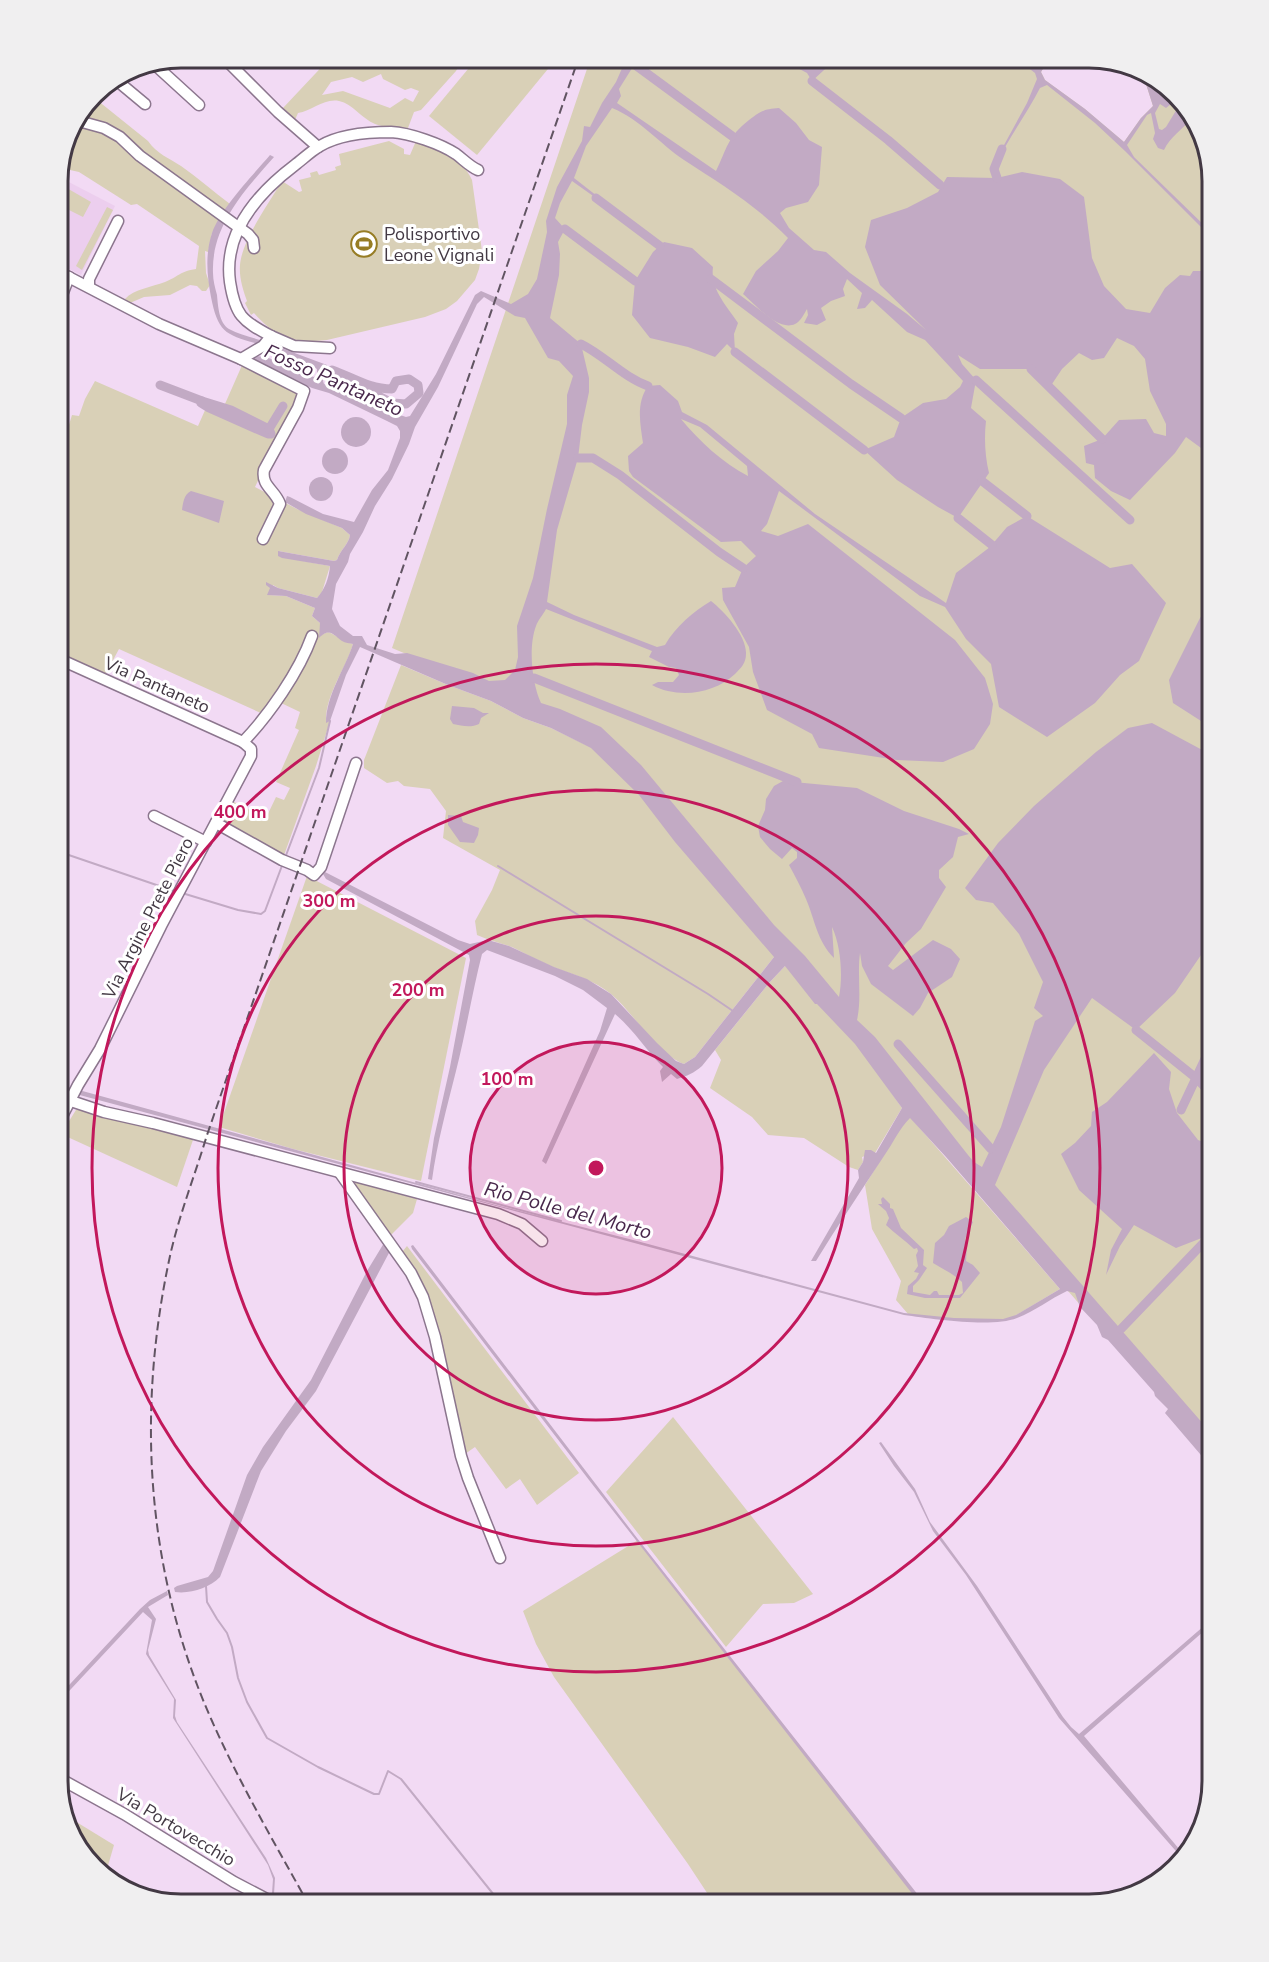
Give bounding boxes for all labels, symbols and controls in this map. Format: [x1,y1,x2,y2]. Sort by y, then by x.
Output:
place label: Polisportivo Leone Vignali [384,222,494,267]
sports icon: Polisportivo Leone Vignali [349,229,379,259]
water label: Fosso Pantaneto [260,338,407,423]
street label: Via Pantaneto [99,651,214,719]
text: 400 m [213,800,267,824]
street label: Via Argine Prete Piero [96,833,199,1004]
text: 300 m [302,889,356,913]
text: 200 m [391,978,445,1002]
text: 100 m [480,1067,534,1091]
centre of rings [586,1158,606,1178]
water label: Rio Polle del Morto [481,1175,655,1246]
street label: Via Portovecchio [111,1782,240,1872]

